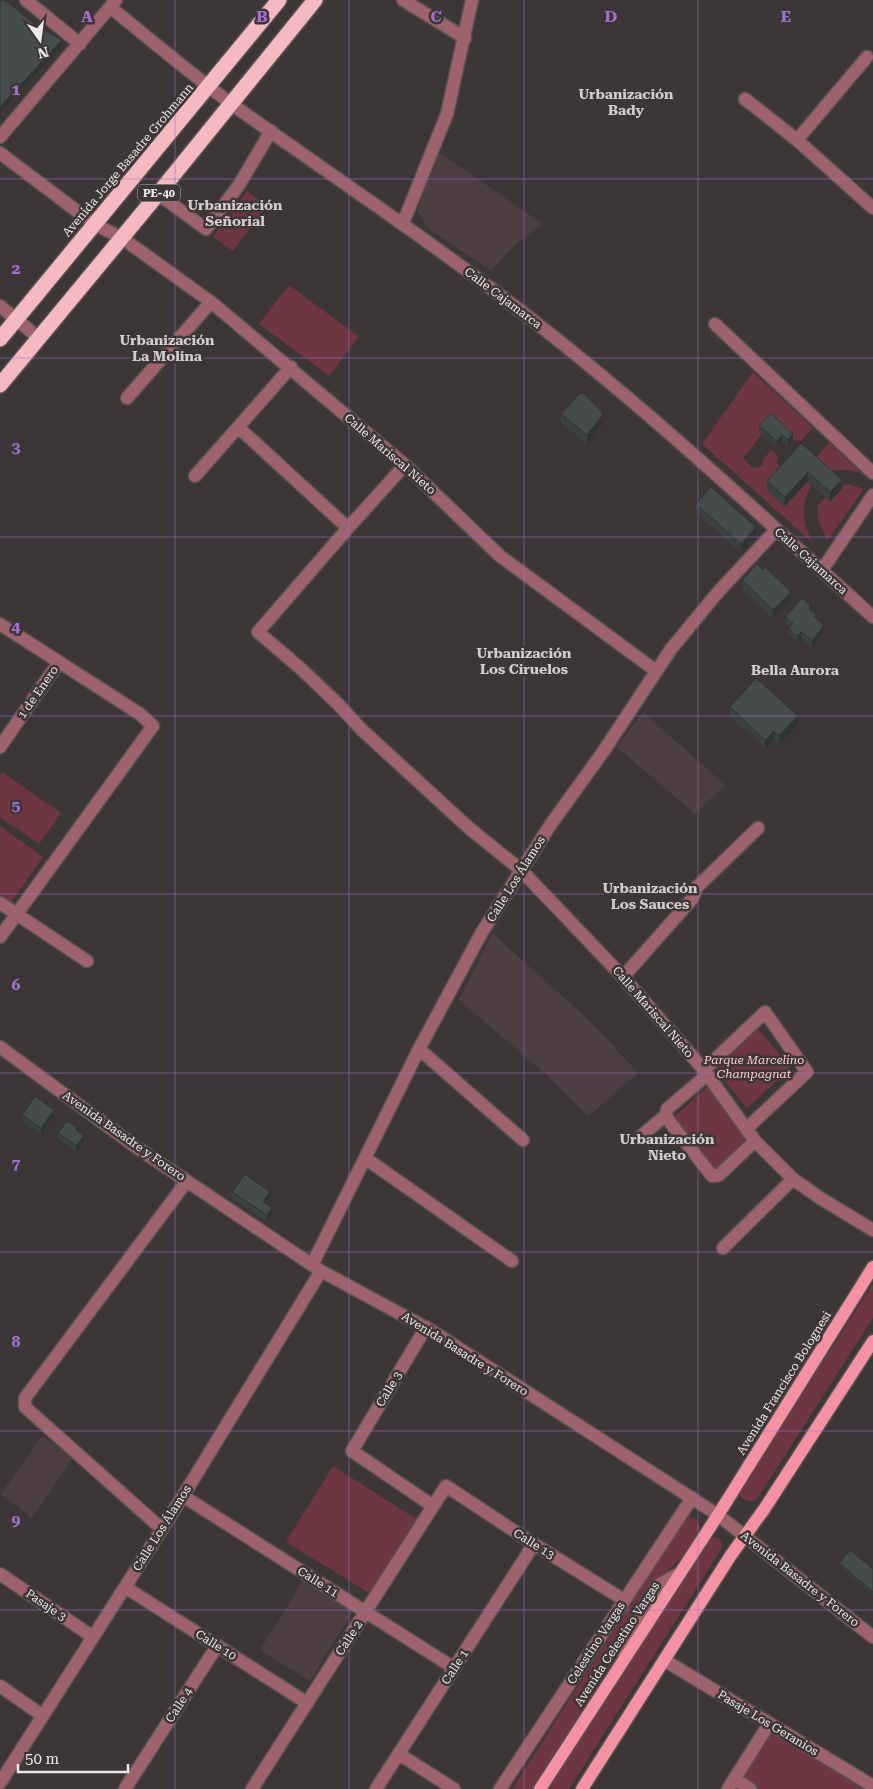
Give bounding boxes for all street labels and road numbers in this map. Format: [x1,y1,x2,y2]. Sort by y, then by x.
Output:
street label: Avenida Jorge Basadre Grohmann [60,80,196,240]
road number: PE-40 [138,184,180,202]
street label: Calle Cajamarca [462,265,545,332]
street label: Calle Mariscal Nieto [342,411,438,497]
street label: Calle Cajamarca [772,525,851,598]
street label: 1 de Enero [15,663,61,721]
street label: Calle Los Álamos [484,833,548,924]
street label: Calle Mariscal Nieto [610,964,696,1060]
street label: Avenida Basadre y Forero [60,1088,188,1184]
street label: Avenida Francisco Bolognesi [734,1308,834,1457]
street label: Avenida Basadre y Forero [399,1309,531,1399]
street label: Calle 3 [373,1368,405,1409]
street label: Calle Los Álamos [130,1482,194,1573]
street label: Calle 13 [511,1526,557,1562]
street label: Avenida Basadre y Forero [738,1528,862,1630]
street label: Calle 11 [295,1564,341,1600]
street label: Avenida Celestino Vargas [572,1579,663,1709]
street label: Pasaje 3 [23,1586,69,1624]
street label: Celestino Vargas [564,1599,628,1687]
street label: Calle 2 [333,1618,366,1658]
street label: Calle 10 [193,1627,239,1663]
street label: Calle 1 [439,1647,472,1687]
street label: Calle 4 [163,1685,196,1725]
street label: Pasaje Los Geranios [715,1687,821,1759]

